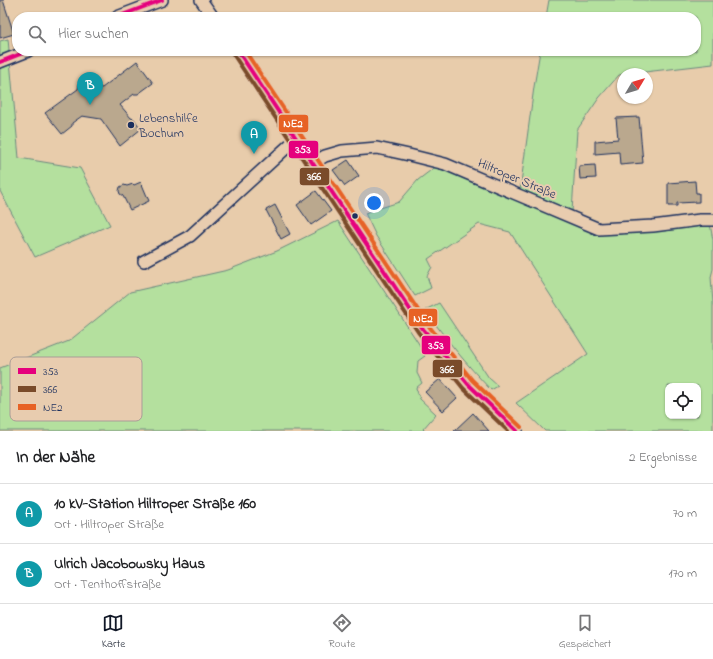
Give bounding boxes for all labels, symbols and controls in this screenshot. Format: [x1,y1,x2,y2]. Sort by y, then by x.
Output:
search box [12,12,701,56]
icon: search [26,23,48,45]
text: Hier suchen [58,23,129,45]
north arrow [617,68,653,104]
pin: B [77,72,103,105]
place label: Lebenshilfe Bochum [138,109,198,143]
line badge: NE2 [278,114,309,133]
text: NE2 [283,116,303,132]
marker: Lebenshilfe Bochum [126,120,136,130]
pin: A [241,121,267,154]
line badge: 353 [288,140,319,159]
text: 353 [294,142,311,158]
street label: Hiltroper Straße [475,154,559,204]
line badge: 366 [299,167,330,186]
text: 366 [306,169,321,185]
your location [364,193,384,213]
unlabelled marker [350,211,360,221]
line badge: NE2 [408,308,438,327]
text: NE2 [413,311,433,327]
line badge: 353 [421,335,451,355]
text: 353 [427,338,444,354]
legend [10,357,142,421]
line badge: 366 [432,359,463,378]
text: 366 [439,362,454,378]
text: 353 [43,364,59,380]
text: 366 [43,382,57,398]
map controls [665,383,701,419]
button: locate [665,383,701,419]
text: NE2 [43,400,63,416]
text: In der Nähe [16,445,95,470]
text: 2 Ergebnisse [629,448,697,467]
text: 10 kV-Station Hiltroper Straße 160 [54,493,256,515]
text: A [25,504,33,523]
text: 70 m [673,504,697,523]
text: Ort · Hiltroper Straße [54,515,164,534]
text: Ulrich Jacobowsky Haus [54,553,205,575]
text: B [25,564,33,583]
text: 170 m [669,564,697,583]
text: Ort · Tenthoffstraße [54,575,161,594]
tab: Karte [102,612,125,652]
tab: Route [329,612,355,652]
tab: Gespeichert [559,612,611,652]

